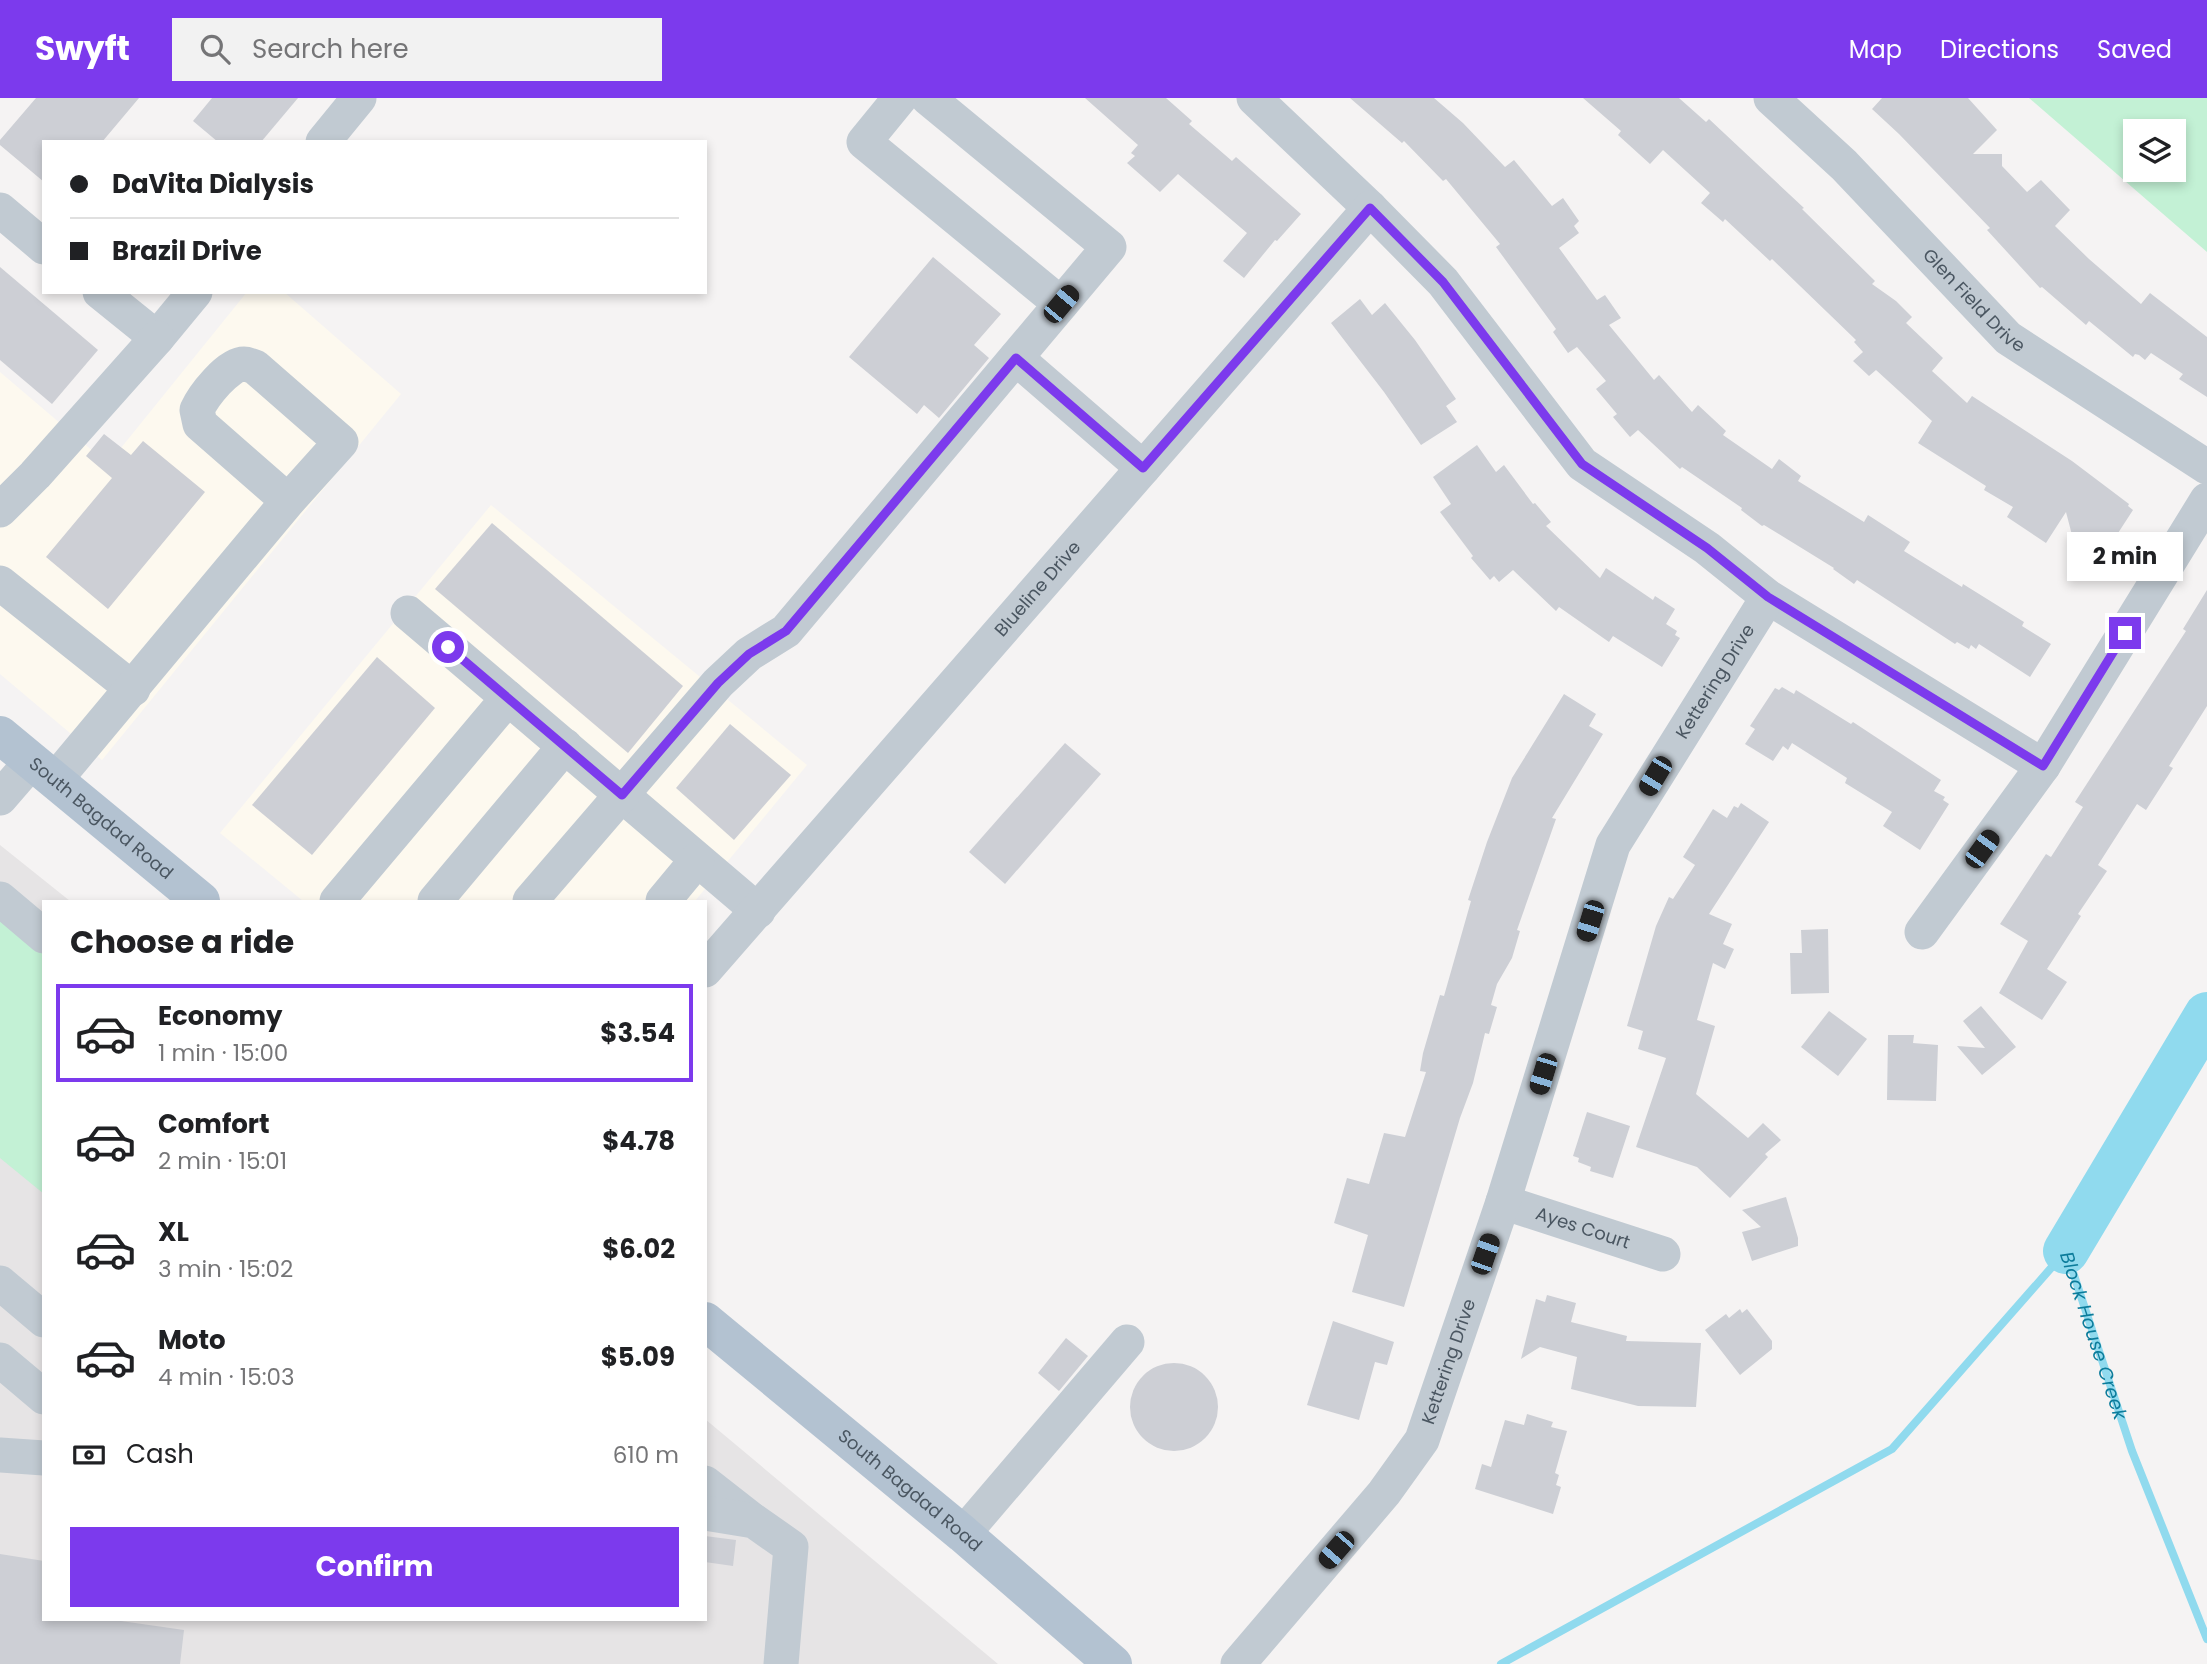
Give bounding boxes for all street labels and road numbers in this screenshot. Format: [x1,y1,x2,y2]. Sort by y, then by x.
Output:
street label: Glen Field Drive [1917,243,2030,358]
street label: Blueline Drive [989,535,1086,642]
street label: Kettering Drive [1670,619,1760,743]
street label: South Bagdad Road [24,751,179,885]
street label: Ayes Court [1533,1200,1633,1255]
street label: Kettering Drive [1415,1295,1481,1427]
street label: South Bagdad Road [833,1423,988,1557]

